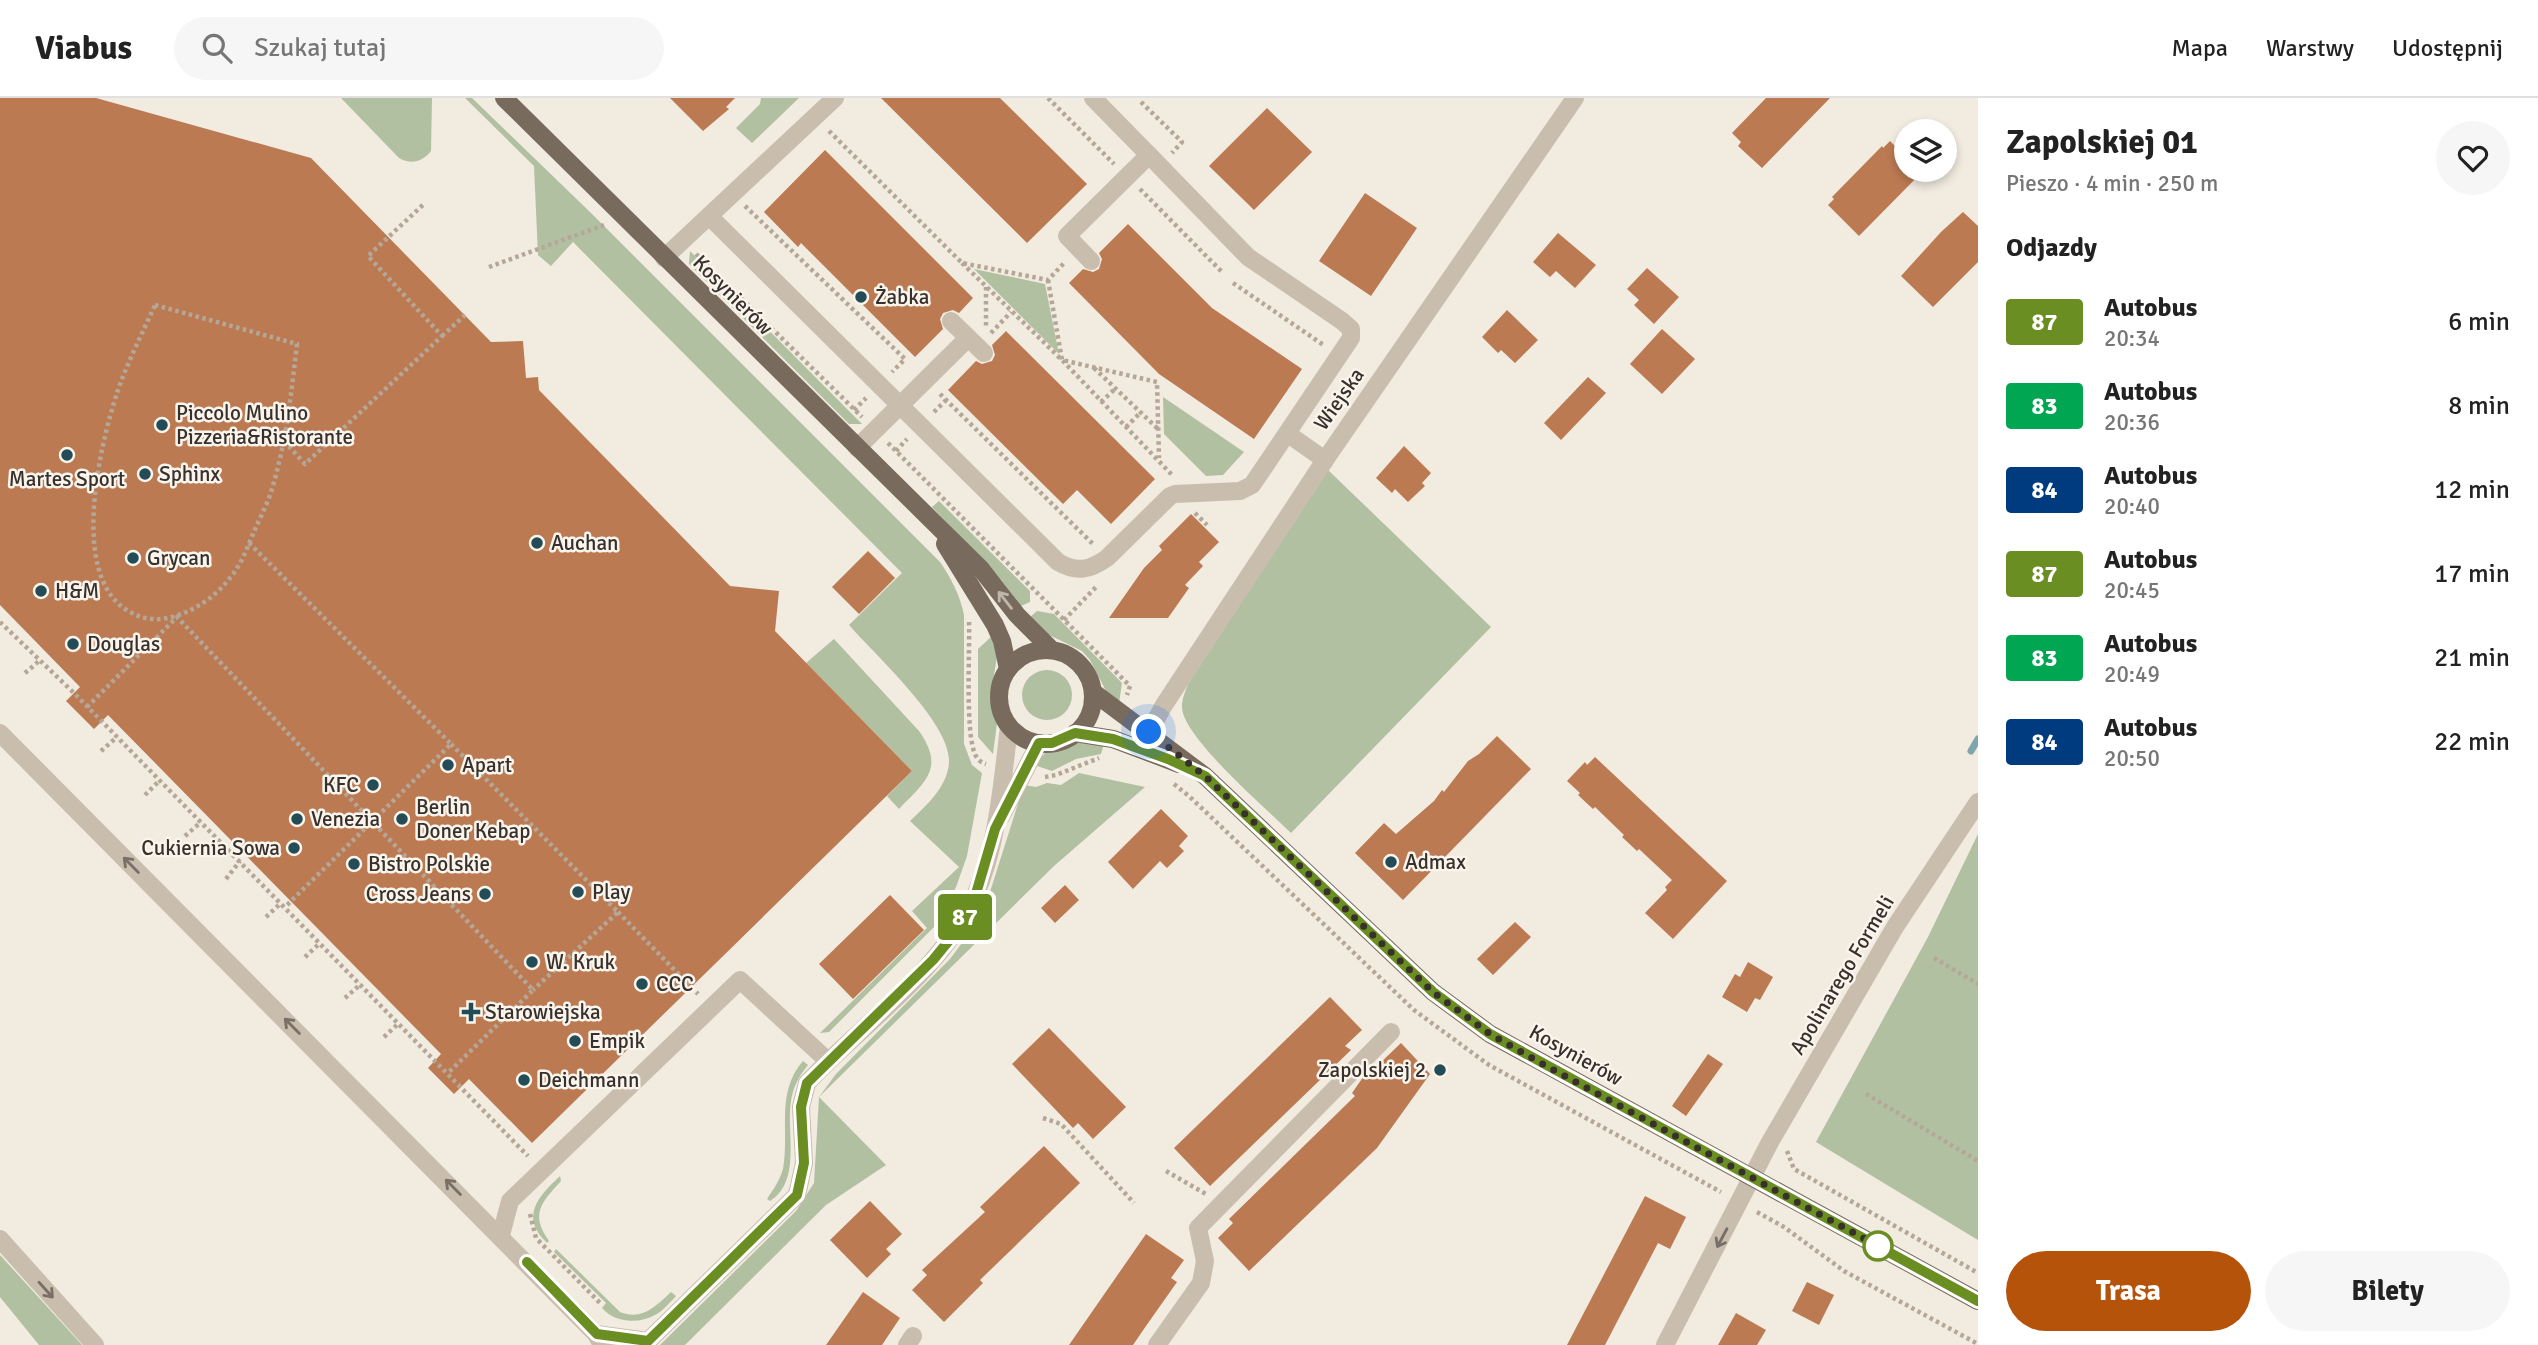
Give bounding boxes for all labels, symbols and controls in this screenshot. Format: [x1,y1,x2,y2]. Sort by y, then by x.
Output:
search box [174,17,664,80]
text: Viabus [35,28,132,69]
icon: search [198,29,236,67]
text: Szukaj tutaj [254,32,386,64]
text: Mapa [2171,33,2228,63]
text: Warstwy [2266,33,2354,63]
text: Udostępnij [2392,33,2503,63]
map controls [1894,119,1957,182]
button: layers [1894,119,1957,182]
button: heart [2436,121,2510,195]
text: Zapolskiej 01 [2006,122,2198,163]
text: Pieszo · 4 min · 250 m [2006,169,2218,198]
text: Odjazdy [2006,232,2097,264]
street label: Kosynierów [687,249,779,341]
place label: Żabka [875,284,929,310]
marker: Żabka [853,289,869,305]
text: Autobus [2104,292,2197,324]
text: 6 min [2448,306,2510,338]
text: 87 [2032,307,2057,337]
text: 20:34 [2104,324,2160,353]
street label: Wiejska [1308,363,1370,435]
text: Autobus [2104,376,2197,408]
text: 8 min [2448,390,2510,422]
text: 83 [2032,391,2057,421]
place label: Piccolo Mulino Pizzeria&Ristorante [176,400,353,450]
text: 20:36 [2104,408,2160,437]
marker: Piccolo Mulino Pizzeria&Ristorante [154,417,170,433]
marker: Martes Sport [59,447,75,463]
text: Autobus [2104,460,2197,492]
place label: Sphinx [159,461,220,487]
place label: Martes Sport [9,466,125,492]
marker: Sphinx [137,466,153,482]
text: 12 min [2434,474,2510,506]
text: 84 [2032,475,2057,505]
text: 20:40 [2104,492,2160,521]
place label: Auchan [551,530,619,556]
marker: Auchan [529,535,545,551]
text: Autobus [2104,544,2197,576]
place label: Grycan [147,545,210,571]
marker: Grycan [125,550,141,566]
text: 17 min [2434,558,2510,590]
text: 87 [2032,559,2057,589]
text: 20:45 [2104,576,2160,605]
place label: H&M [55,578,99,604]
marker: H&M [33,583,49,599]
one-way arrow [998,592,1013,610]
text: Autobus [2104,628,2197,660]
place label: Douglas [87,631,160,657]
marker: Douglas [65,636,81,652]
text: 21 min [2434,642,2510,674]
text: 83 [2032,643,2057,673]
text: 20:49 [2104,660,2160,689]
text: Autobus [2104,712,2197,744]
your location [1131,714,1166,749]
text: 22 min [2434,726,2510,758]
text: 84 [2032,727,2057,757]
text: 20:50 [2104,744,2160,773]
place label: Apart [462,752,512,778]
marker: Apart [440,757,456,773]
place label: KFC [323,772,359,798]
marker: KFC [365,777,381,793]
place label: Berlin Doner Kebap [416,794,530,844]
place label: Venezia [311,806,380,832]
marker: Venezia [289,811,305,827]
marker: Berlin Doner Kebap [394,811,410,827]
place label: Cukiernia Sowa [141,835,280,861]
marker: Cukiernia Sowa [286,840,302,856]
place label: Admax [1405,849,1466,875]
place label: Bistro Polskie [368,851,490,877]
marker: Admax [1383,854,1399,870]
marker: Bistro Polskie [346,856,362,872]
one-way arrow [123,857,140,874]
place label: Play [592,879,630,905]
place label: Cross Jeans [366,881,471,907]
marker: Play [570,884,586,900]
marker: Cross Jeans [477,886,493,902]
street label: Apolinarego Formeli [1784,891,1900,1059]
line badge: 87 [934,894,996,940]
text: 87 [952,902,978,932]
place label: W. Kruk [546,949,615,975]
marker: W. Kruk [524,954,540,970]
place label: CCC [656,971,694,997]
marker: CCC [634,976,650,992]
place label: Starowiejska [485,999,601,1025]
marker: Starowiejska [463,1004,479,1020]
one-way arrow [284,1018,301,1035]
street label: Kosynierów [1525,1019,1627,1091]
place label: Empik [589,1028,645,1054]
marker: Empik [567,1033,583,1049]
place label: Zapolskiej 2 [1318,1057,1426,1083]
marker: Zapolskiej 2 [1432,1062,1448,1078]
place label: Deichmann [538,1067,639,1093]
marker: Deichmann [516,1072,532,1088]
one-way arrow [444,1179,461,1196]
one-way arrow [1714,1227,1728,1248]
unlabelled marker [1863,1231,1893,1261]
button: Trasa [2006,1251,2251,1331]
button: Bilety [2265,1251,2510,1331]
one-way arrow [38,1280,54,1298]

